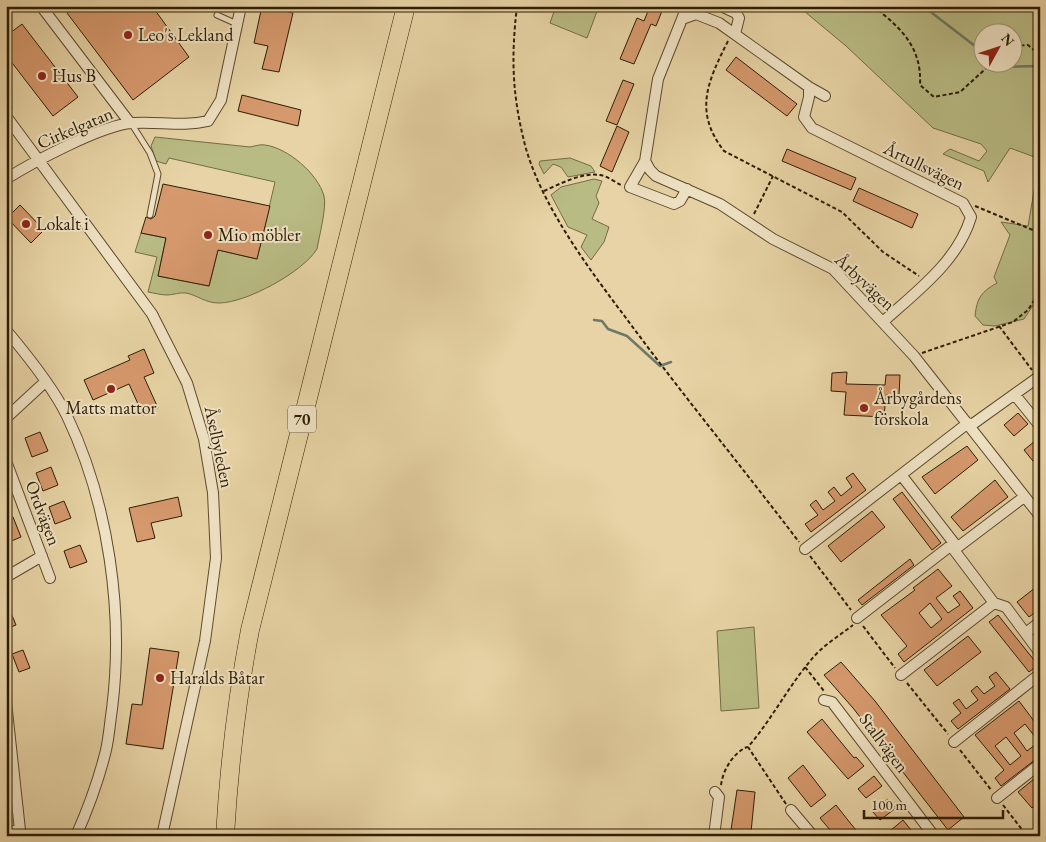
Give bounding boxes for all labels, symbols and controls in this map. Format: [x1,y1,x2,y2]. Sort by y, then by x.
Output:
north arrow [974,22,1024,72]
place label: Leo's Lekland [138,23,234,46]
marker: Leo's Lekland [122,29,134,41]
text: N [997,30,1019,50]
place label: Hus B [52,64,96,87]
marker: Hus B [36,70,48,82]
street label: Cirkelgatan [33,101,117,154]
street label: Årtullsvägen [879,136,969,195]
place label: Lokalt i [36,212,89,235]
marker: Lokalt i [20,218,32,230]
place label: Mio möbler [218,223,300,246]
marker: Mio möbler [202,229,214,241]
street label: Årbyvägen [830,247,901,316]
marker: Matts mattor [105,383,117,395]
place label: Årbygårdens förskola [873,386,962,430]
place label: Matts mattor [65,396,157,419]
marker: Årbygårdens förskola [858,402,870,414]
street label: Åselbyleden [199,403,239,490]
road number: 70 [288,406,316,432]
street label: Ordvägen [21,477,67,549]
place label: Haralds Båtar [170,666,264,689]
marker: Haralds Båtar [154,672,166,684]
street label: Stallvägen [854,708,915,778]
scale bar [864,787,1002,819]
text: 100 m [871,795,908,814]

